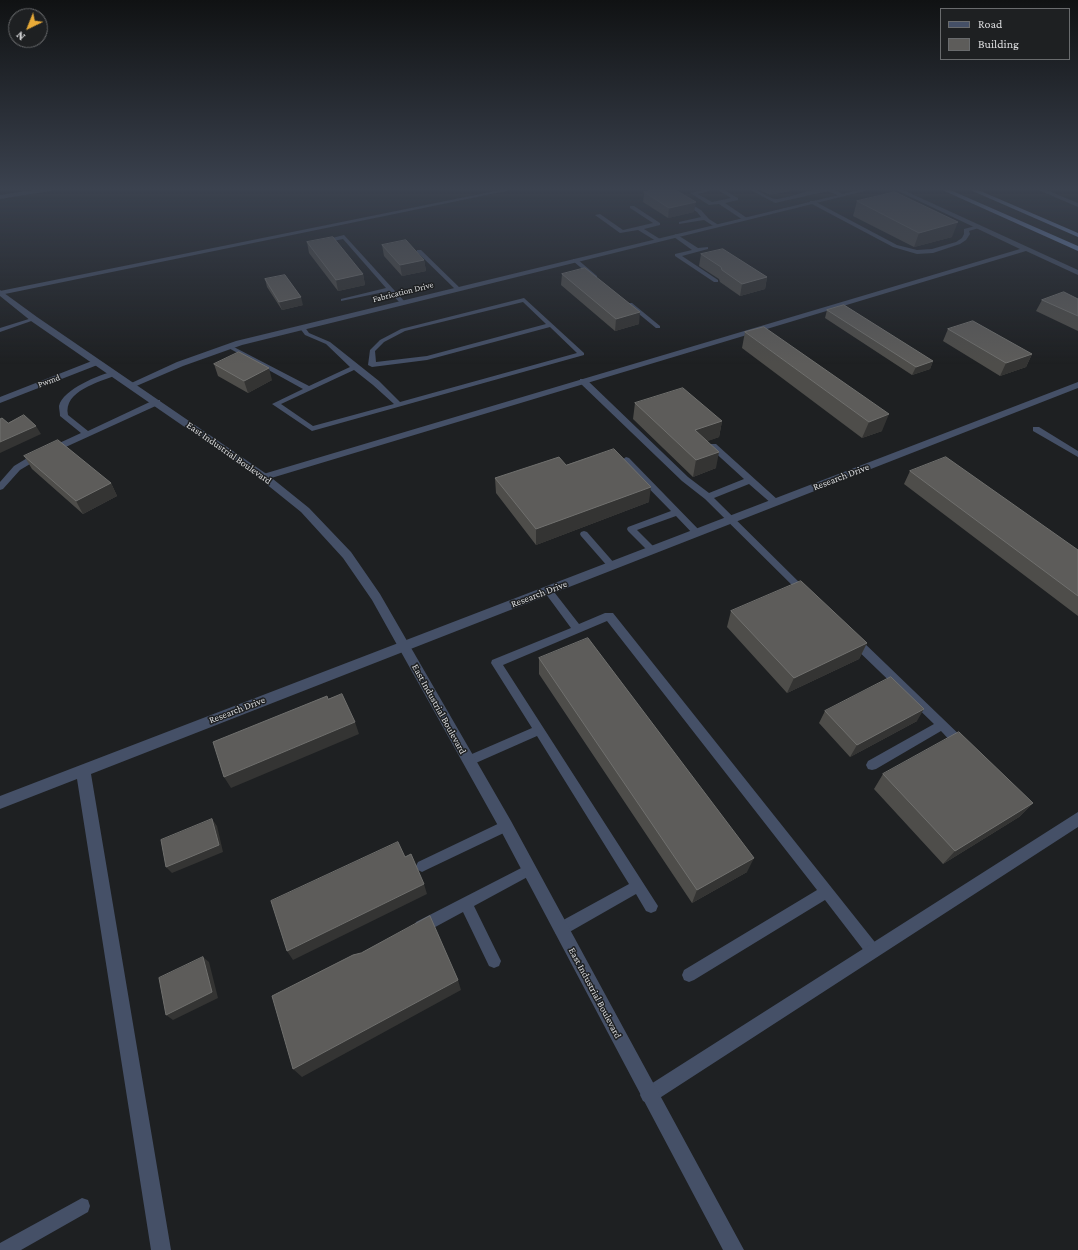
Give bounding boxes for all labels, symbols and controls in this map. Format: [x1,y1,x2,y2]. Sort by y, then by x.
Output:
north arrow [8,8,48,48]
legend [940,8,1070,60]
text: Road [978,17,1002,31]
text: N [14,29,27,43]
text: Building [978,37,1019,51]
street label: Fabrication Drive [371,279,435,305]
street label: Pwmd [36,372,62,390]
street label: East Industrial Boulevard [184,419,274,487]
street label: Research Drive [811,461,871,493]
street label: Research Drive [509,578,569,610]
street label: East Industrial Boulevard [409,662,469,756]
street label: Research Drive [207,694,267,726]
street label: East Industrial Boulevard [566,946,624,1040]

